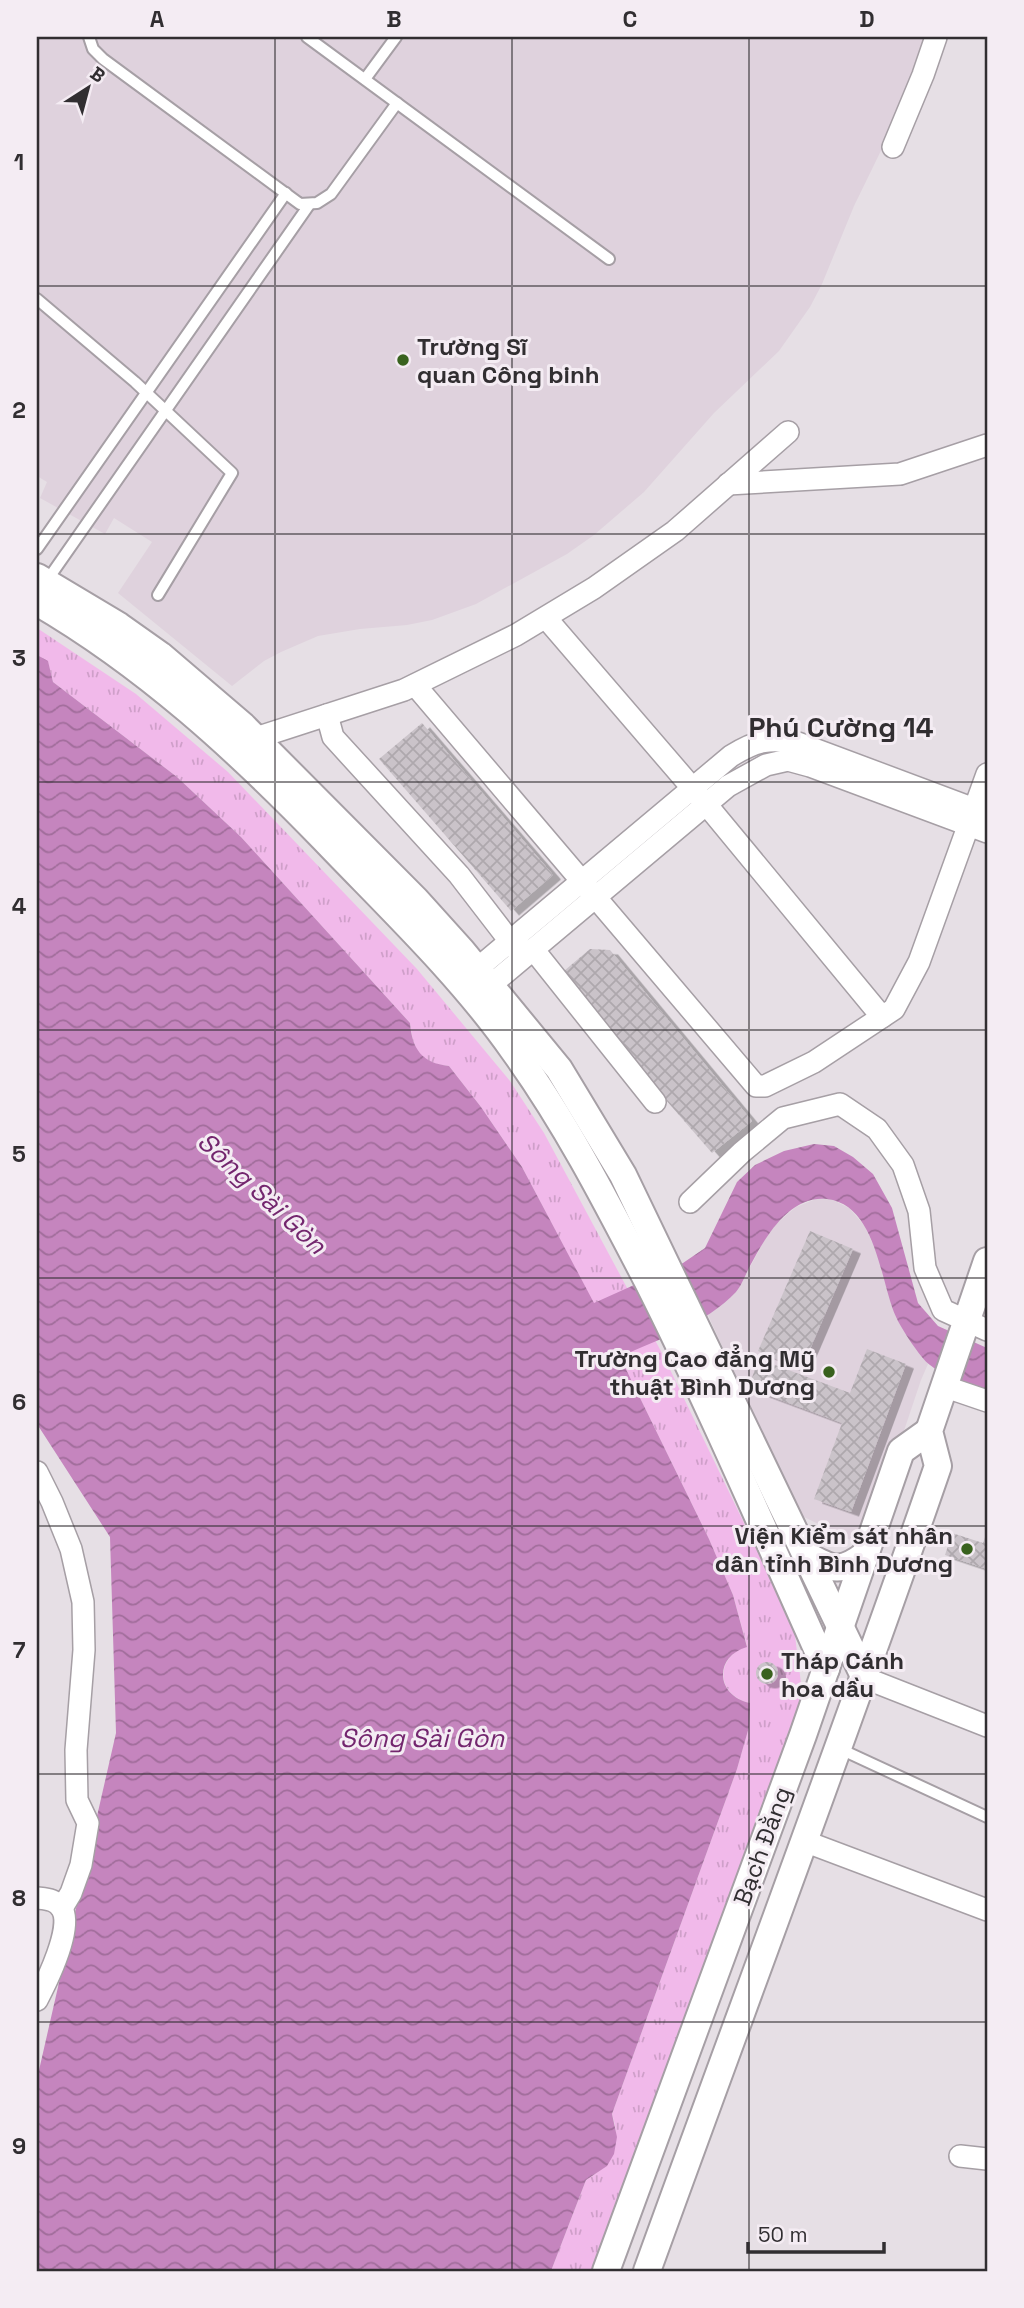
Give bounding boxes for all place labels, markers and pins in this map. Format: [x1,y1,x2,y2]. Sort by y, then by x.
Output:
place label: Trường Sĩ quan Công binh [417,331,599,390]
marker: Trường Sĩ quan Công binh [395,352,411,368]
place label: Trường Cao đẳng Mỹ thuật Bình Dương [575,1343,815,1402]
marker: Trường Cao đẳng Mỹ thuật Bình Dương [821,1364,837,1380]
place label: Viện Kiểm sát nhân dân tỉnh Bình Dương [715,1520,953,1579]
marker: Viện Kiểm sát nhân dân tỉnh Bình Dương [959,1541,975,1557]
place label: Tháp Cánh hoa dầu [781,1645,904,1704]
marker: Tháp Cánh hoa dầu [759,1666,775,1682]

